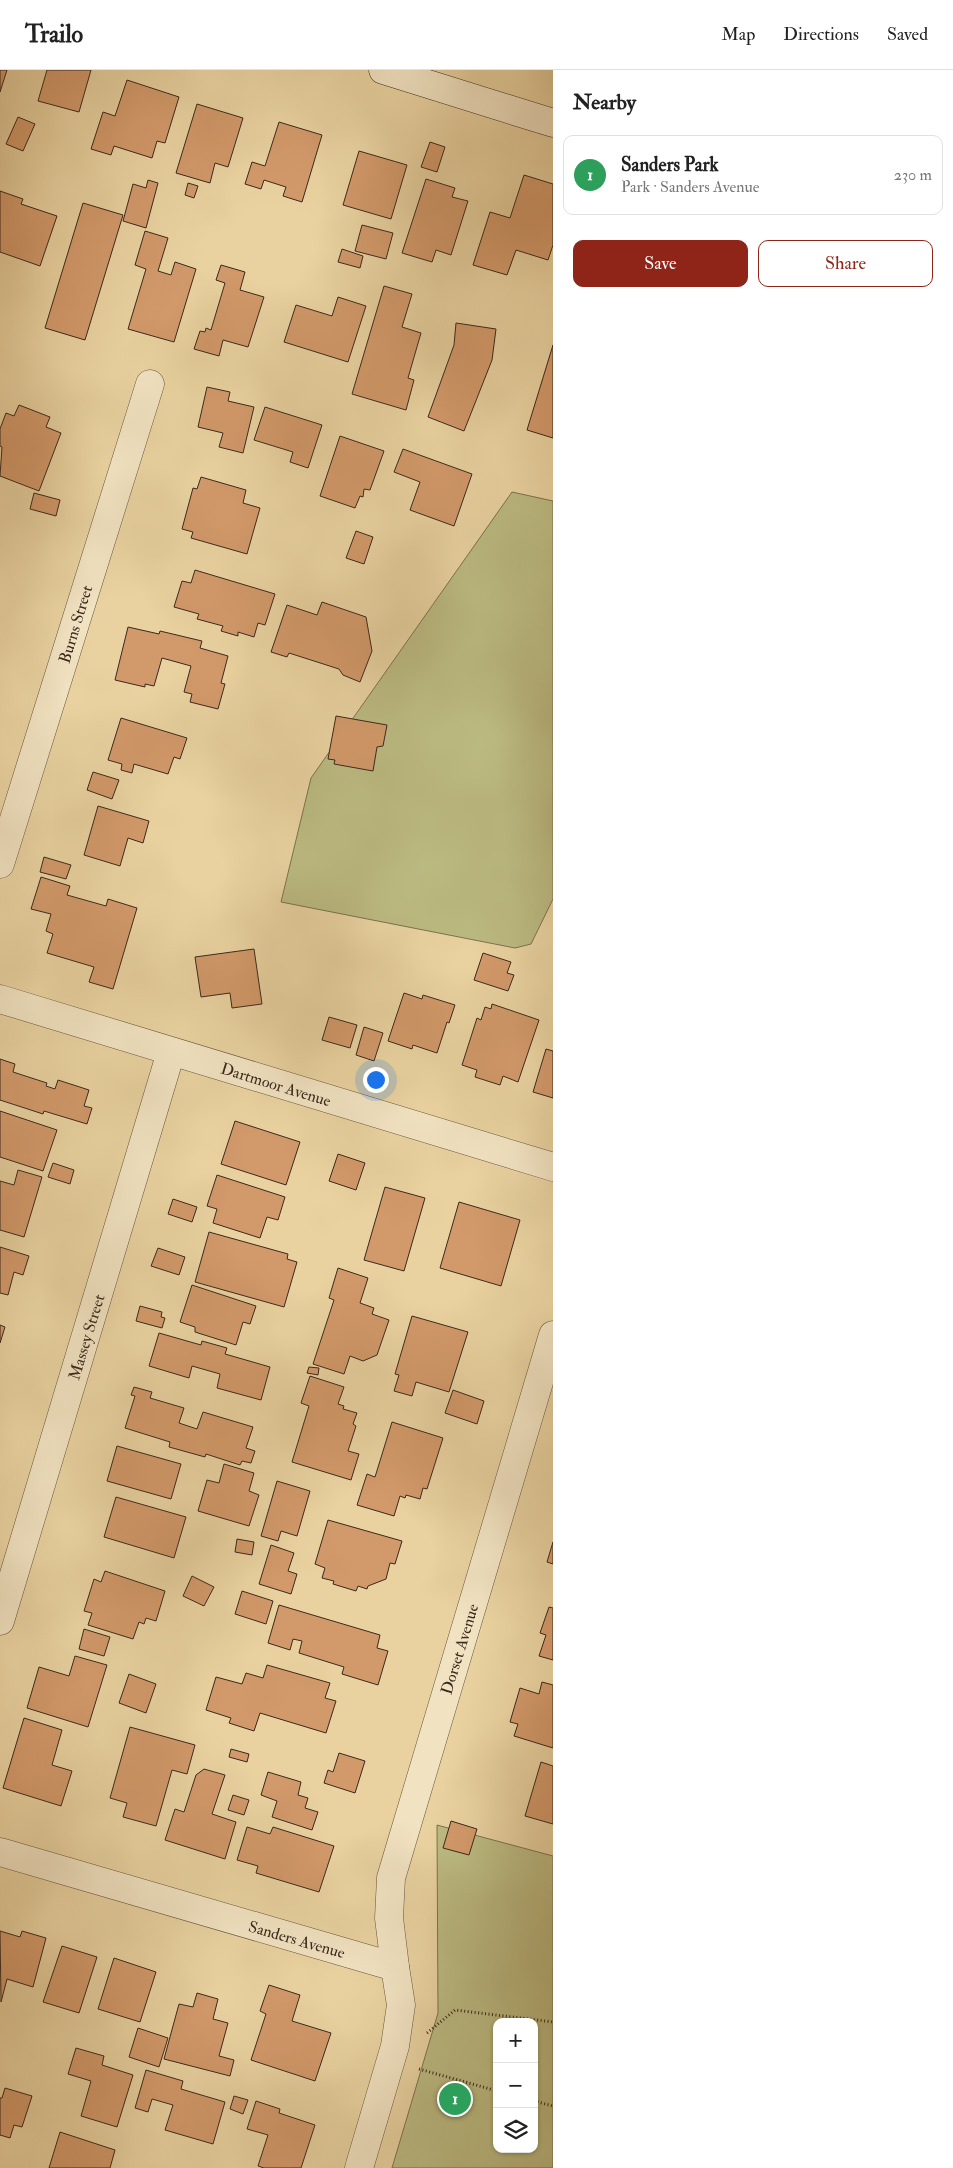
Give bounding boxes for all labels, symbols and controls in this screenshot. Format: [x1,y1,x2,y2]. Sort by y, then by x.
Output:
text: Trailo [25,19,83,50]
text: Map [722,23,755,46]
text: Directions [783,23,859,46]
text: Saved [887,23,928,46]
text: Nearby [573,89,636,116]
text: Sanders Park [621,153,719,177]
text: 1 [587,165,593,185]
text: 230 m [894,165,932,185]
text: Park · Sanders Avenue [621,177,759,197]
button: Save [573,240,748,287]
button: Share [758,240,933,287]
street label: Burns Street [55,583,97,666]
street label: Dartmoor Avenue [218,1059,334,1111]
your location [363,1067,389,1093]
street label: Massey Street [64,1292,109,1383]
street label: Dorset Avenue [437,1601,483,1697]
street label: Sanders Avenue [246,1917,348,1963]
map controls [493,2018,538,2153]
button: + [493,2018,538,2063]
button: − [493,2063,538,2108]
pin: 1 [439,2080,471,2118]
button: layers [493,2108,538,2153]

